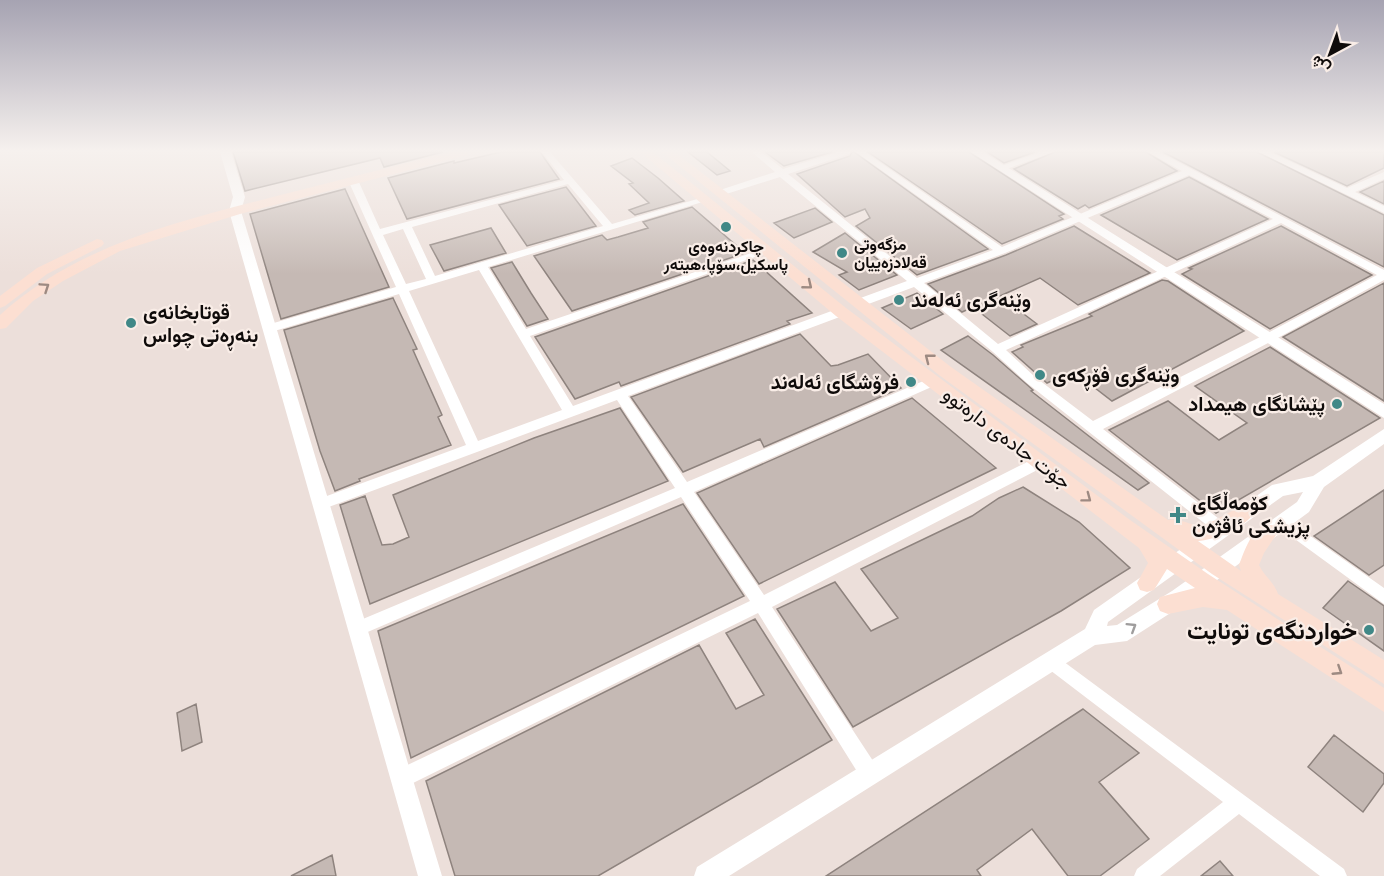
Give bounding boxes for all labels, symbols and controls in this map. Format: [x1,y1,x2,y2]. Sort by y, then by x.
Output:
north arrow [1300,24,1360,84]
text: ش [1306,51,1335,79]
marker: چاکردنەوەی پاسکیل،سۆپا،هیتەر [719,220,733,234]
place label: مزگەوتی قەلادزەییان [854,234,927,273]
place label: چاکردنەوەی پاسکیل،سۆپا،هیتەر [663,236,788,276]
marker: مزگەوتی قەلادزەییان [835,246,849,260]
one-way arrow [802,278,813,289]
one-way arrow [38,283,49,294]
place label: وێنەگری ئەلەند [911,287,1031,313]
marker: وێنەگری ئەلەند [892,293,906,307]
place label: قوتابخانەی بنەڕەتی چواس [143,299,258,351]
marker: قوتابخانەی بنەڕەتی چواس [124,316,138,330]
one-way arrow [924,354,935,365]
place label: وێنەگری فۆڕکەی [1052,362,1180,391]
marker: وێنەگری فۆڕکەی [1033,368,1047,382]
place label: فرۆشگای ئەلەند [771,369,899,395]
marker: فرۆشگای ئەلەند [904,375,918,389]
street label: جۆت جادەی دارەتوو [938,381,1076,495]
place label: پێشانگای هیمداد [1188,391,1325,418]
marker: پێشانگای هیمداد [1330,397,1344,411]
place label: کۆمەڵگای پزیشکی ئاڤژەن [1192,490,1310,540]
one-way arrow [1080,491,1091,502]
marker: کۆمەڵگای پزیشکی ئاڤژەن [1169,506,1187,524]
place label: خواردنگەی تونایت [1187,615,1357,646]
one-way arrow [1126,622,1136,634]
marker: خواردنگەی تونایت [1362,623,1376,637]
one-way arrow [1331,664,1342,675]

